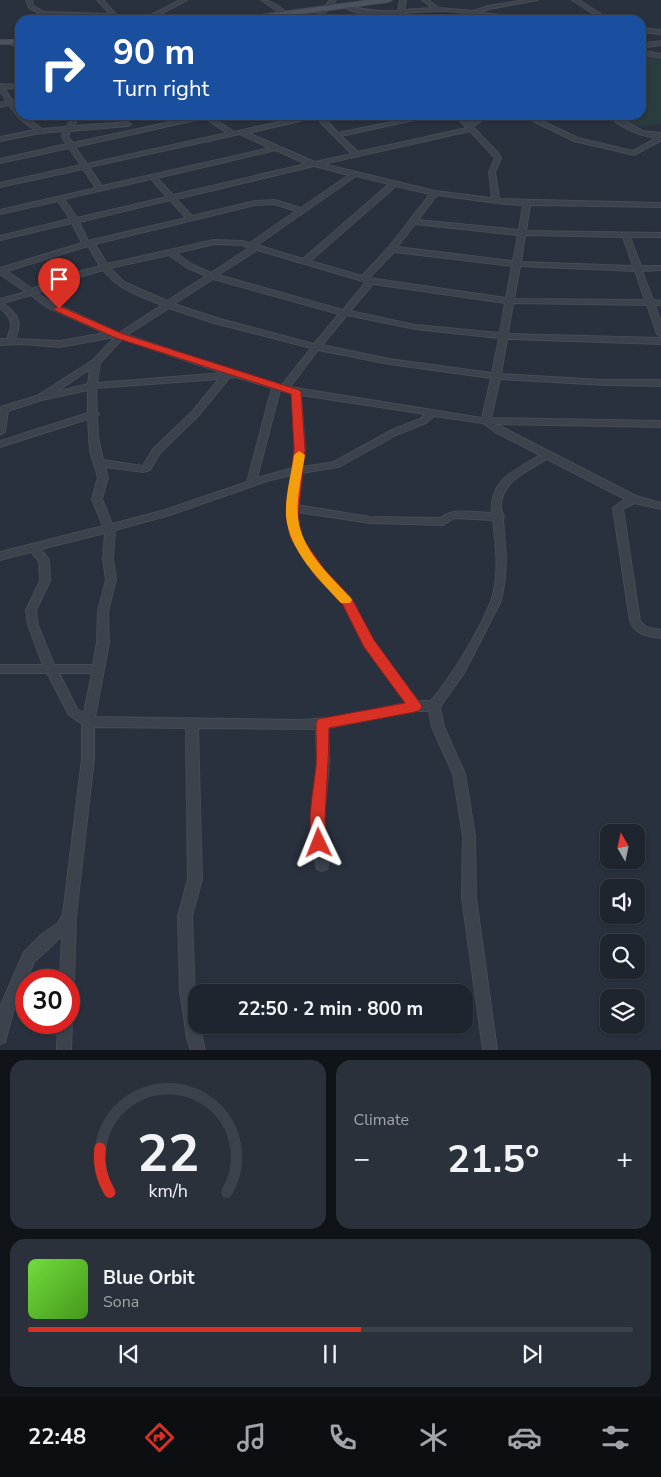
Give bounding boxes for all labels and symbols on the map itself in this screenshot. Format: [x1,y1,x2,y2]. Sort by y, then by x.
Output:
pin [38,258,80,309]
position arrow [292,816,344,868]
north arrow [600,824,645,869]
speed limit sign: 30 [15,969,80,1034]

